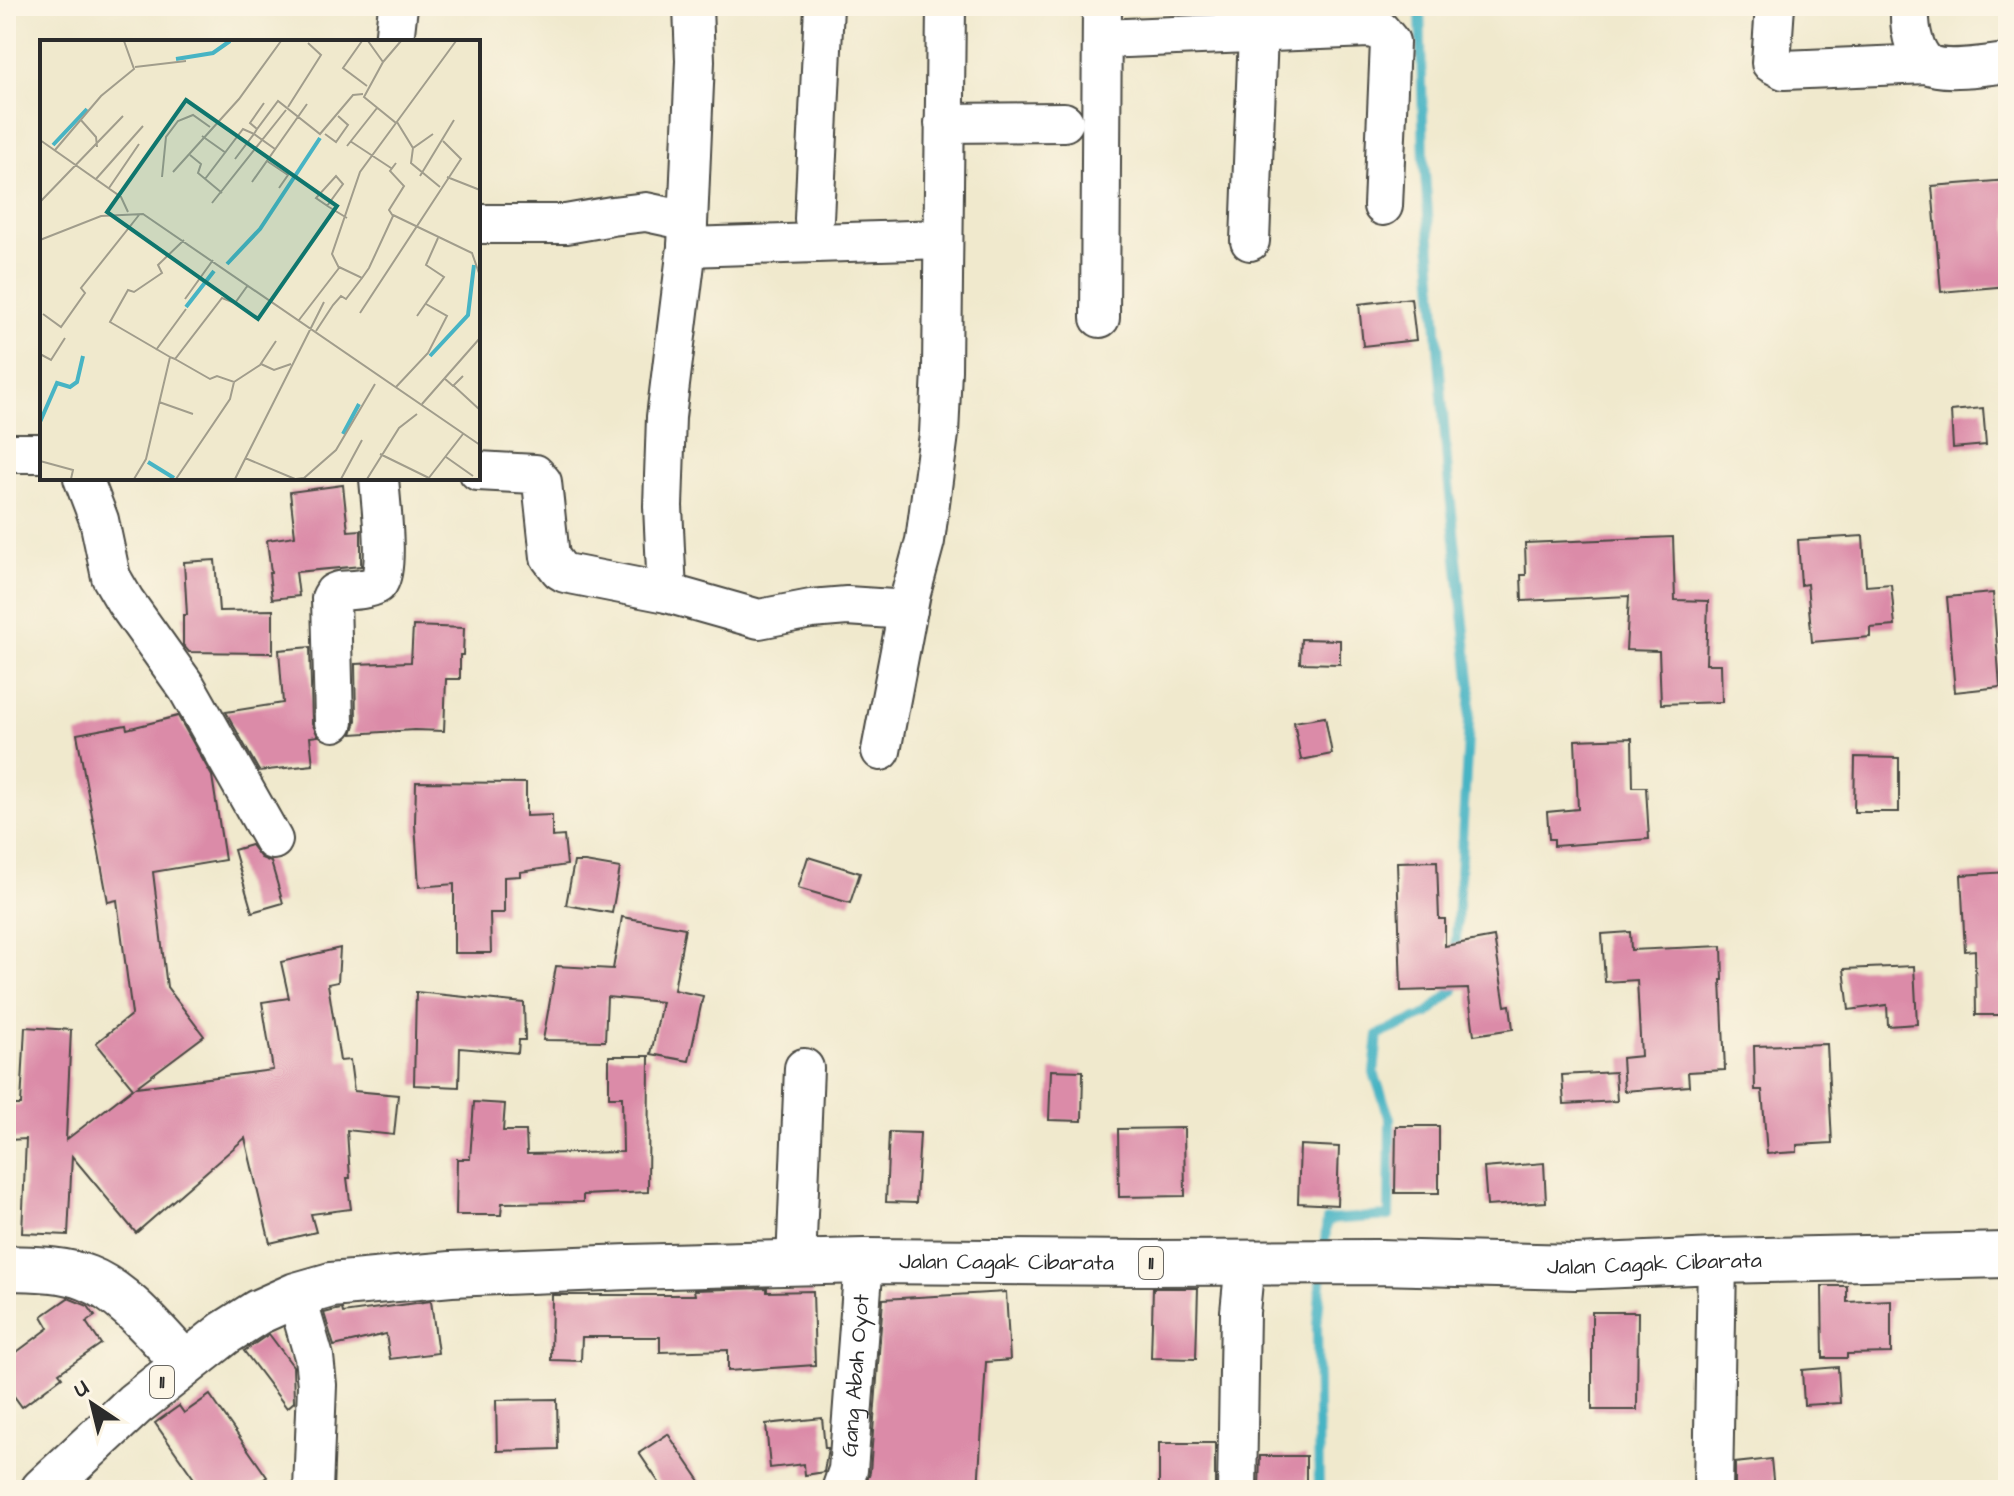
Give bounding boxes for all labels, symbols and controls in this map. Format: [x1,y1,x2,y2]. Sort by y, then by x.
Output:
inset map [40,40,480,480]
street label: Jalan Cagak Cibarata [1547,1245,1762,1283]
street label: Jalan Cagak Cibarata [899,1246,1114,1278]
road number: 11 [1139,1247,1163,1279]
street label: Gang Abah Oyot [834,1293,877,1458]
north arrow [52,1364,132,1444]
road number: 11 [150,1366,174,1398]
text: U [67,1373,95,1405]

